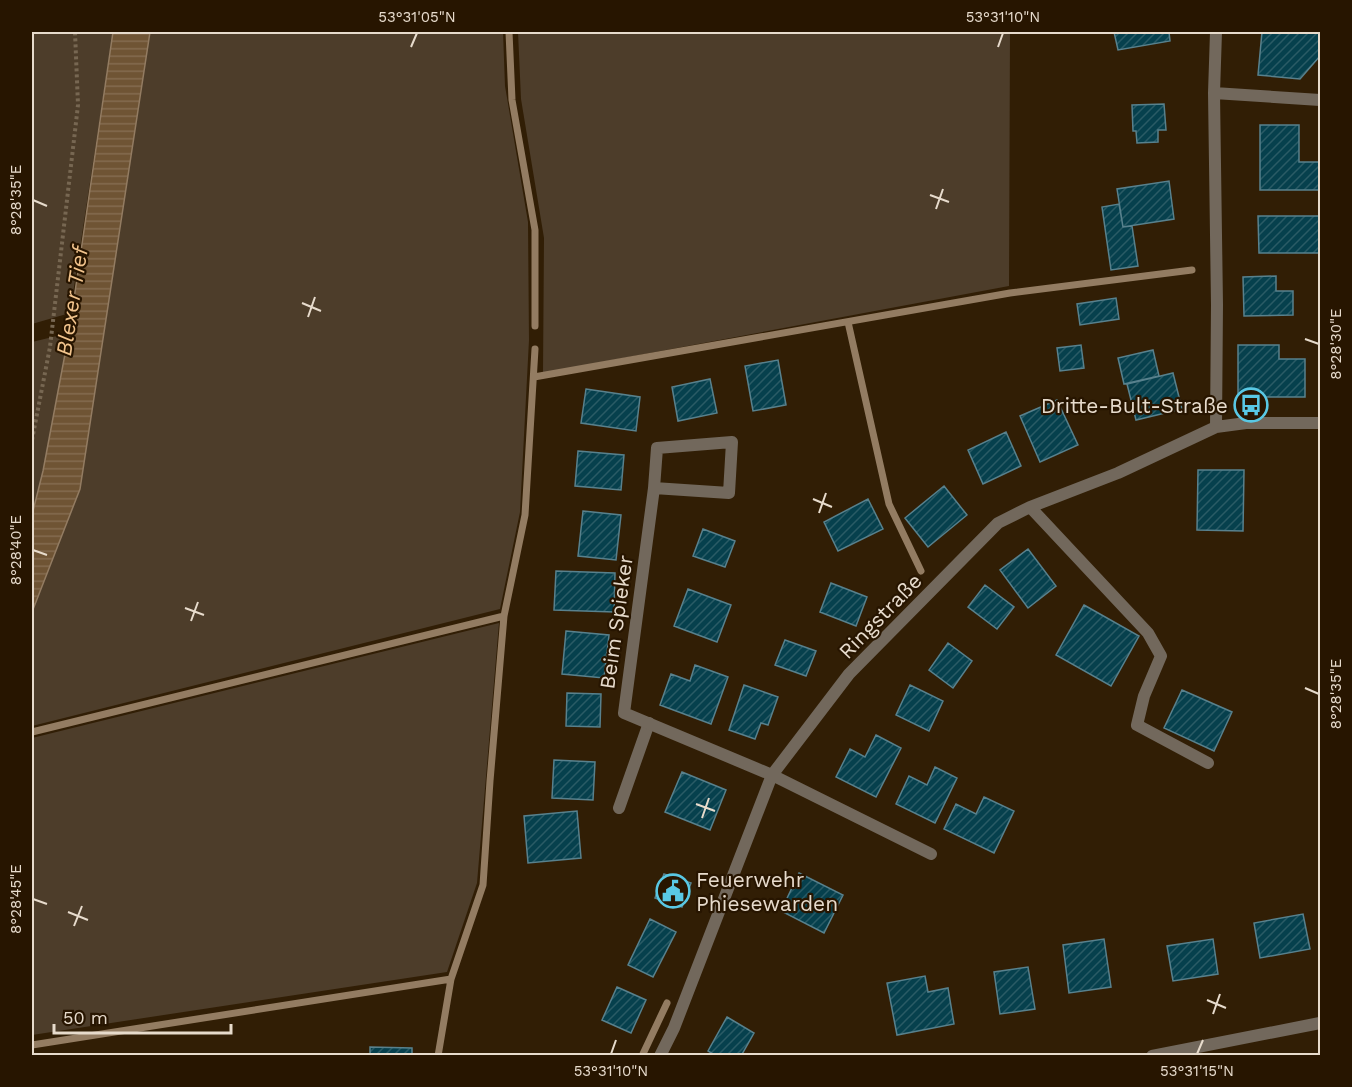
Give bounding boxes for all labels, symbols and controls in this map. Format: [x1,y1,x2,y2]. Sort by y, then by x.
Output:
text: 53°31'05"N [378,8,456,26]
text: 53°31'10"N [966,8,1040,26]
text: 8°28'35"E [7,165,25,235]
water label: Blexer Tief [51,242,93,357]
text: 8°28'30"E [1327,308,1345,380]
bus stop icon: Dritte-Bult-Straße [1233,387,1269,423]
place label: Dritte-Bult-Straße [1041,393,1228,418]
text: 8°28'40"E [7,515,25,585]
street label: Beim Spieker [594,553,638,691]
street label: Ringstraße [833,568,927,664]
text: 8°28'35"E [1327,659,1345,729]
text: 8°28'45"E [7,864,25,934]
place label: Feuerwehr Phiesewarden [696,867,838,916]
public building icon: Feuerwehr Phiesewarden [655,873,691,909]
scale bar [54,997,231,1035]
text: 50 m [63,1007,108,1028]
text: 53°31'10"N [574,1062,648,1080]
text: 53°31'15"N [1160,1062,1234,1080]

